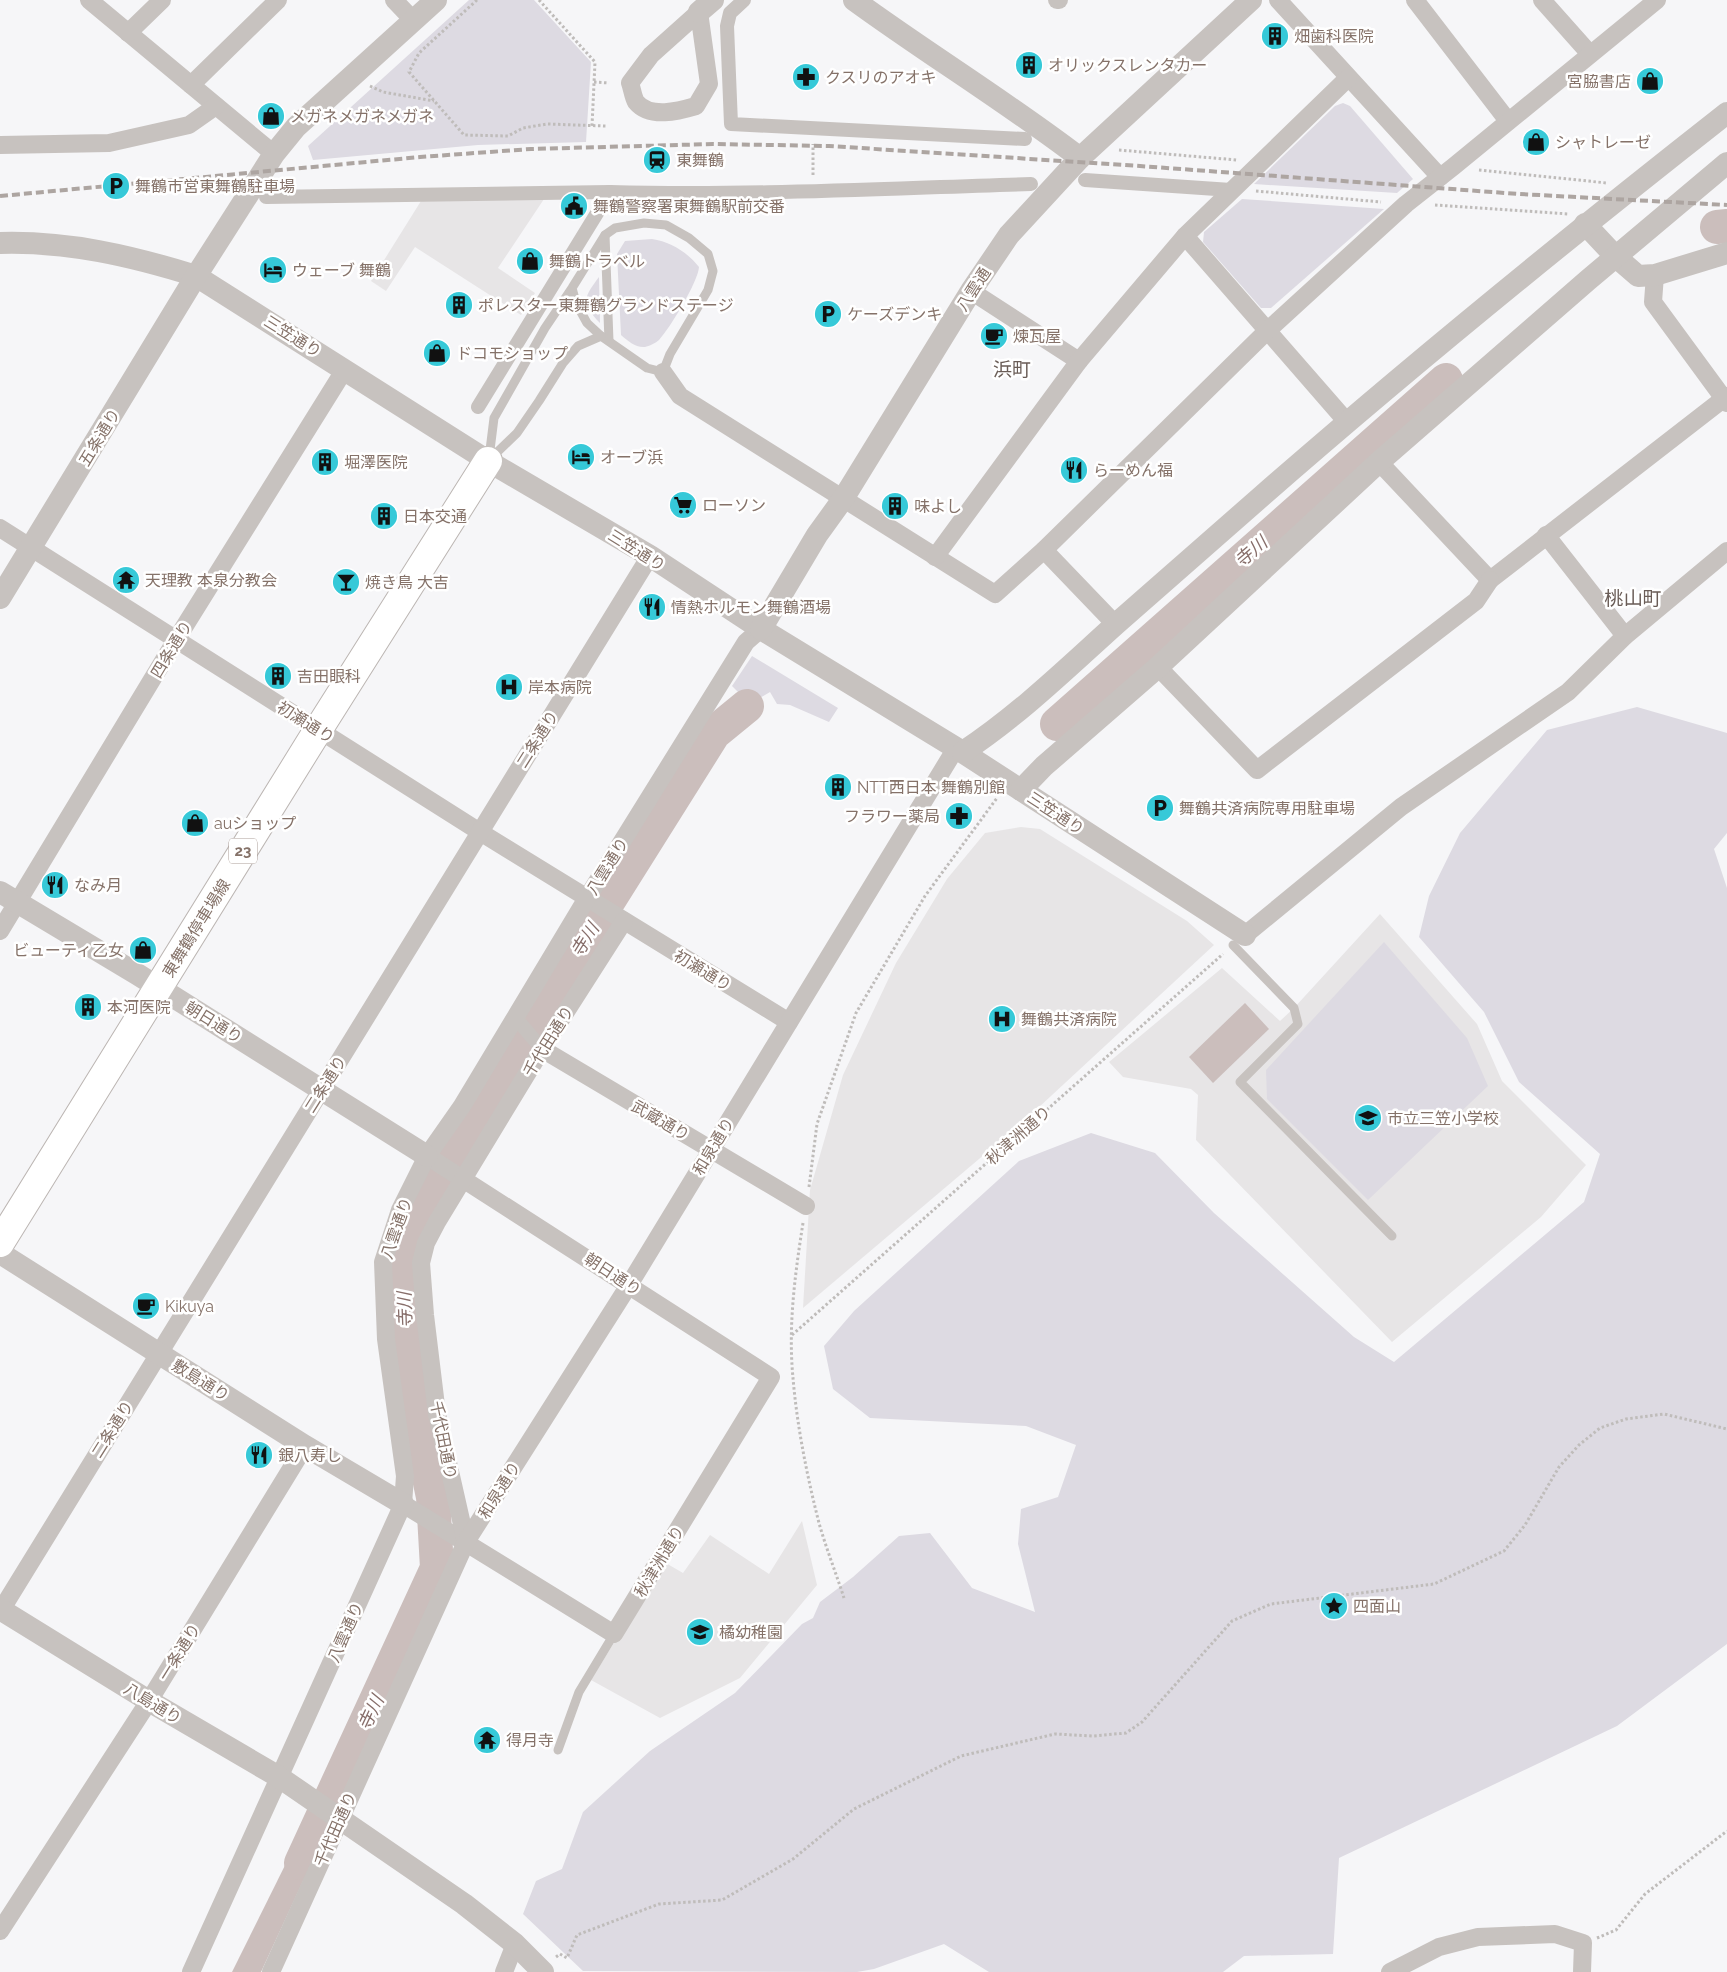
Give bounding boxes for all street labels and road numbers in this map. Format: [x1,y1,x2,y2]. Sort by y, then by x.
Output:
street label: 八雲通 [952,264,994,315]
street label: 三笠通り [261,311,325,361]
street label: 五条通り [75,405,124,470]
street label: 三笠通り [605,525,669,575]
street label: 四条通り [147,617,196,682]
street label: 初瀬通り [274,697,338,747]
street label: 二条通り [512,707,562,771]
street label: 三笠通り [1024,788,1088,839]
street label: 八雲通り [582,834,632,898]
road number: 23 [229,838,257,864]
street label: 東舞鶴停車場線 [159,876,234,981]
street label: 初瀬通り [670,946,735,995]
street label: 朝日通り [182,997,246,1047]
street label: 千代田通り [519,1002,578,1080]
street label: 二条通り [300,1052,350,1116]
street label: 武蔵通り [628,1096,693,1145]
street label: 秋津洲通り [982,1102,1055,1169]
street label: 和泉通り [689,1114,738,1179]
street label: 八雲通り [377,1195,416,1262]
street label: 朝日通り [581,1249,645,1300]
street label: 敷島通り [169,1355,233,1405]
street label: 二条通り [87,1397,137,1461]
street label: 千代田通り [427,1399,460,1481]
street label: 和泉通り [474,1458,524,1522]
street label: 秋津洲通り [631,1522,688,1600]
street label: 八雲通り [324,1599,367,1665]
street label: 一条通り [154,1620,204,1684]
street label: 八島通り [120,1679,185,1728]
street label: 千代田通り [311,1789,360,1870]

